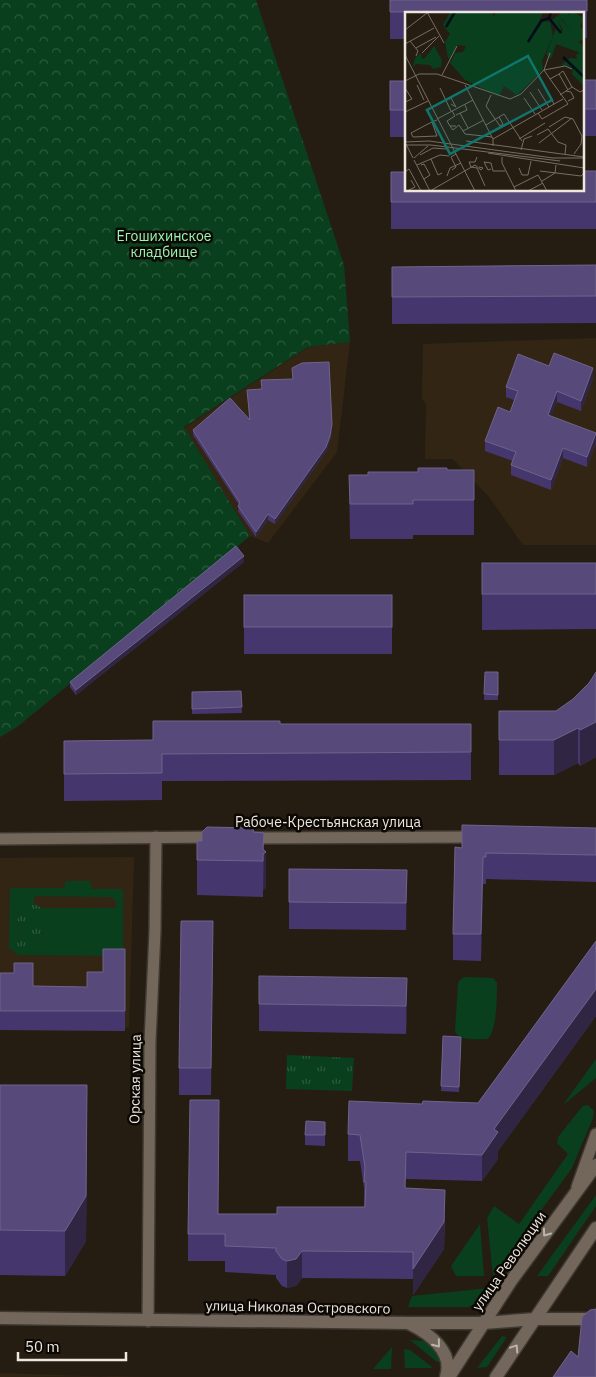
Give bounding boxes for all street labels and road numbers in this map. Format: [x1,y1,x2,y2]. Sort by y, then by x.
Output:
street label: Рабоче-Крестьянская улица [235,813,422,831]
street label: Орская улица [125,1033,145,1124]
street label: улица Революции [468,1208,550,1314]
street label: улица Николая Островского [205,1296,391,1318]

